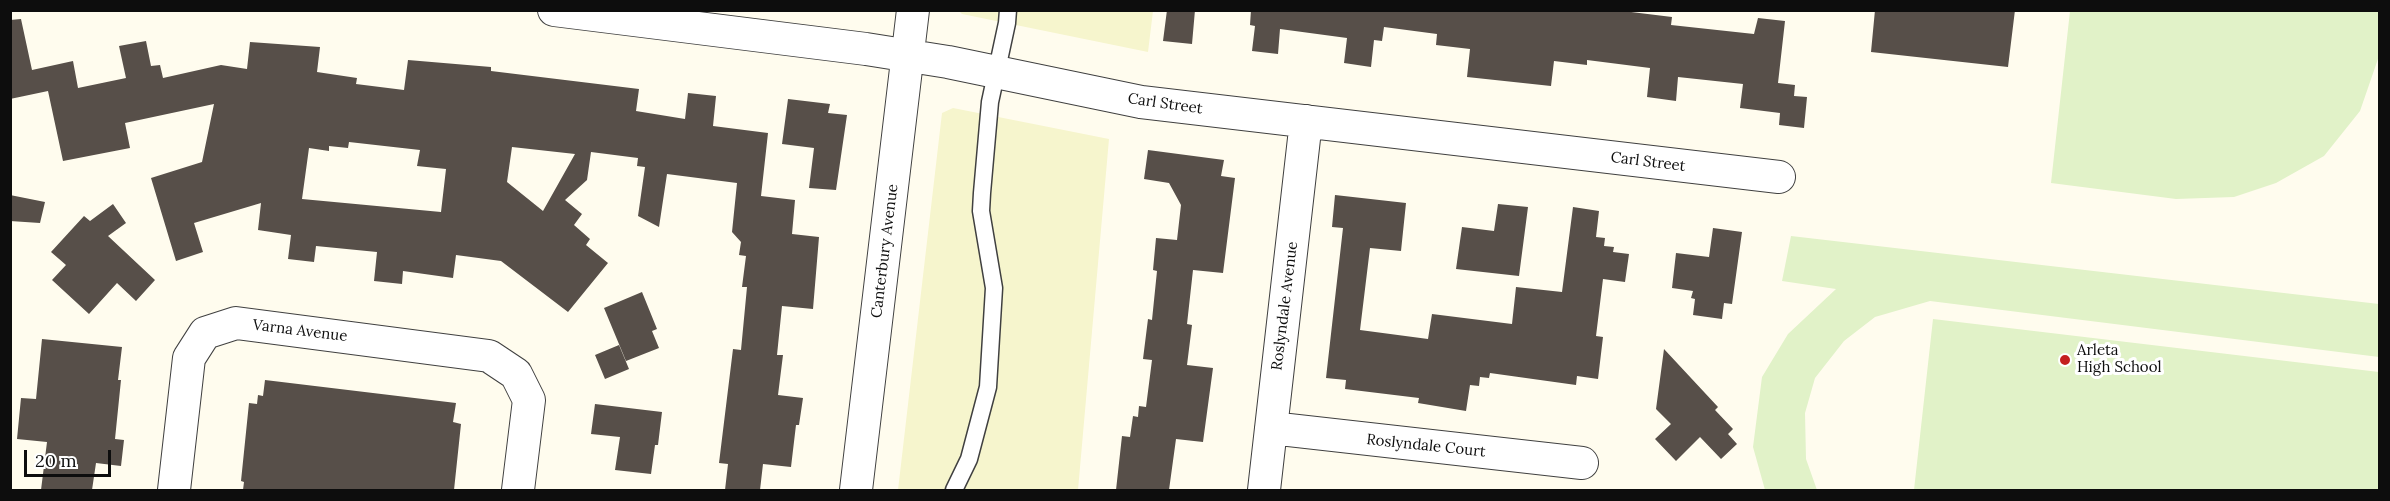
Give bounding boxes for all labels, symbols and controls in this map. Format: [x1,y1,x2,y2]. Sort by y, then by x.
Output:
street label: Carl Street [1127,90,1203,118]
street label: Carl Street [1610,148,1686,176]
street label: Canterbury Avenue [868,183,902,319]
street label: Roslyndale Avenue [1268,240,1302,372]
street label: Varna Avenue [252,316,348,346]
place label: Arleta High School [2077,342,2161,377]
marker: Arleta High School [2058,353,2072,367]
street label: Roslyndale Court [1366,431,1486,461]
scale bar [27,438,114,476]
text: 20 m [35,449,77,472]

